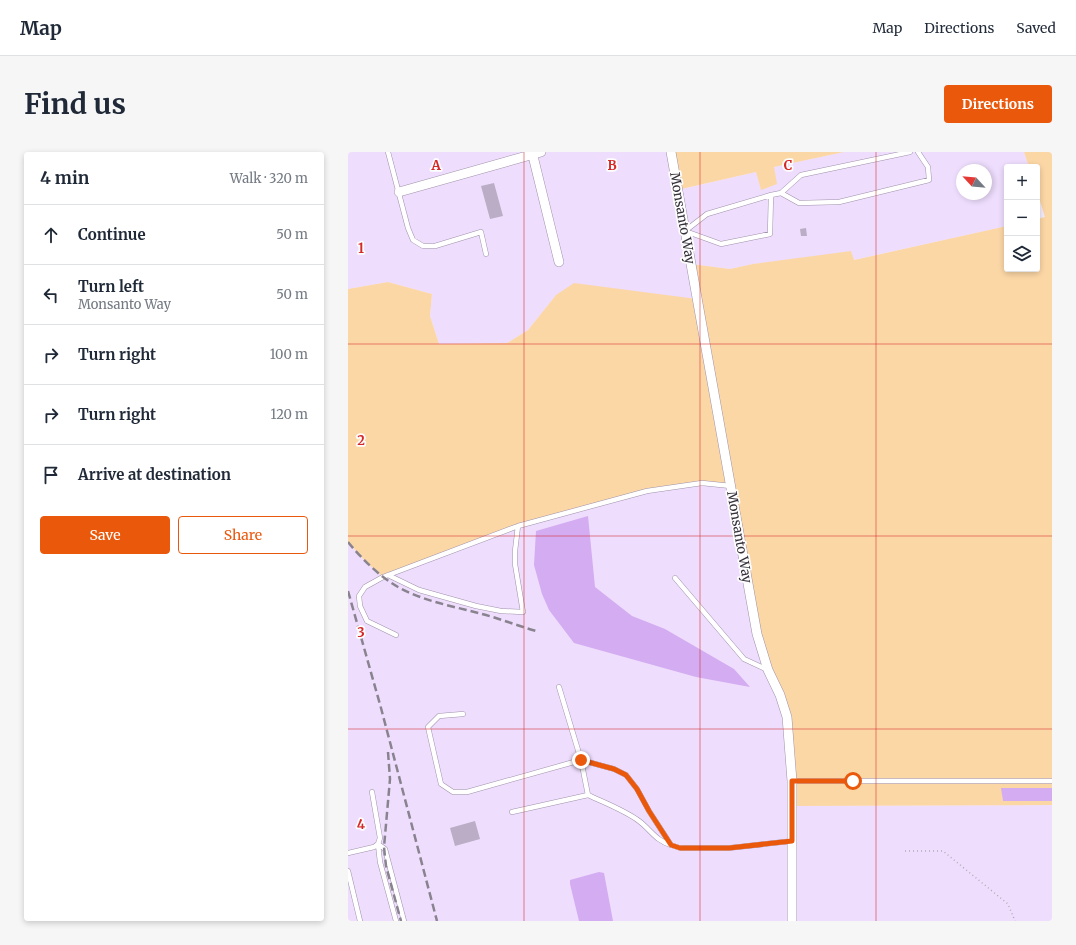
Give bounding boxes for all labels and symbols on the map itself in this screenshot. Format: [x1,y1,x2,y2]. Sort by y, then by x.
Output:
text: A [430,157,441,174]
text: B [607,157,617,174]
text: C [784,157,793,174]
north arrow [956,164,992,200]
street label: Monsanto Way [666,171,699,266]
text: 1 [358,240,364,257]
text: 2 [357,432,365,449]
street label: Monsanto Way [723,490,756,585]
text: 3 [357,624,365,641]
route end [572,751,590,769]
route start [844,772,862,790]
text: 4 [357,816,366,833]

